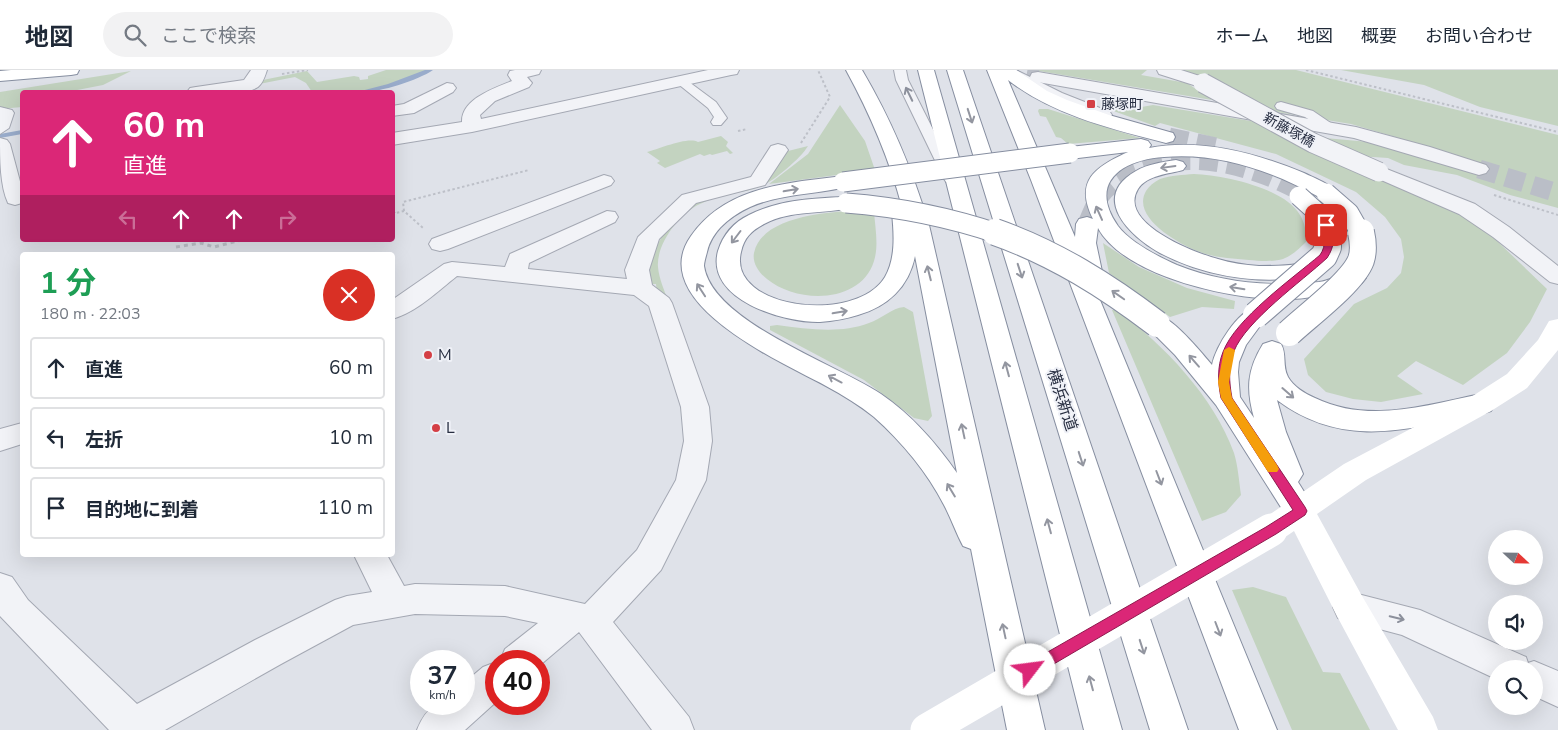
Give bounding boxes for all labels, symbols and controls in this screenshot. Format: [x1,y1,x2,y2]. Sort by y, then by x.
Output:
search box [103,12,453,57]
text: 地図 [25,21,73,53]
icon: search [121,21,149,49]
text: ここで検索 [161,23,256,49]
text: ホーム [1216,24,1269,48]
text: 地図 [1297,24,1333,48]
text: 概要 [1361,24,1397,48]
text: お問い合わせ [1425,24,1533,48]
one-way arrow [904,86,914,101]
place label: 藤塚町 [1101,95,1143,114]
marker: 藤塚町 [1085,98,1097,110]
text: 60 m [123,102,205,149]
one-way arrow [966,108,975,124]
street label: 新藤塚橋 [1260,108,1318,152]
icon: ahead [40,110,105,175]
text: 直進 [123,151,167,181]
one-way arrow [1161,162,1177,172]
one-way arrow [783,185,799,194]
pin [1305,204,1347,246]
icon: left [114,205,142,233]
icon: ahead [167,205,195,233]
icon: ahead [220,205,248,233]
icon: right [273,205,301,233]
one-way arrow [1094,206,1104,221]
icon: arrive [1312,211,1340,239]
one-way arrow [731,230,742,243]
text: 1 分 [40,263,96,304]
one-way arrow [1016,263,1026,279]
one-way arrow [924,265,933,281]
button: close [323,269,375,321]
one-way arrow [1229,283,1245,293]
one-way arrow [696,284,706,298]
one-way arrow [1111,290,1125,300]
text: 180 m · 22:03 [40,303,141,325]
one-way arrow [832,306,848,316]
place label: M [438,344,452,366]
marker: M [422,349,434,361]
icon: ahead [42,354,70,382]
text: 60 m [329,355,373,381]
one-way arrow [1189,355,1200,368]
text: 直進 [85,357,123,383]
one-way arrow [1001,361,1011,377]
street label: 横浜新道 [1042,366,1082,434]
one-way arrow [828,374,843,383]
one-way arrow [1281,387,1294,399]
place label: L [446,417,455,439]
marker: L [430,422,442,434]
icon: left [42,424,70,452]
one-way arrow [957,424,967,440]
text: 10 m [329,425,373,451]
text: 左折 [85,427,123,453]
one-way arrow [1077,450,1087,466]
one-way arrow [1155,470,1164,485]
one-way arrow [945,484,955,498]
icon: arrive [42,494,70,522]
text: 110 m [318,495,373,521]
text: 目的地に到着 [85,497,199,523]
one-way arrow [1043,518,1053,534]
north arrow [1488,530,1542,585]
map controls [1488,530,1543,715]
button: sound [1488,595,1543,650]
one-way arrow [1389,614,1405,623]
one-way arrow [1214,621,1224,636]
one-way arrow [999,623,1009,639]
one-way arrow [1138,638,1148,654]
position arrow [1003,643,1055,695]
speed limit sign: 40 [485,650,550,715]
text: 37 [427,659,458,693]
button: search [1488,660,1543,715]
one-way arrow [1085,675,1095,691]
text: km/h [429,687,456,703]

